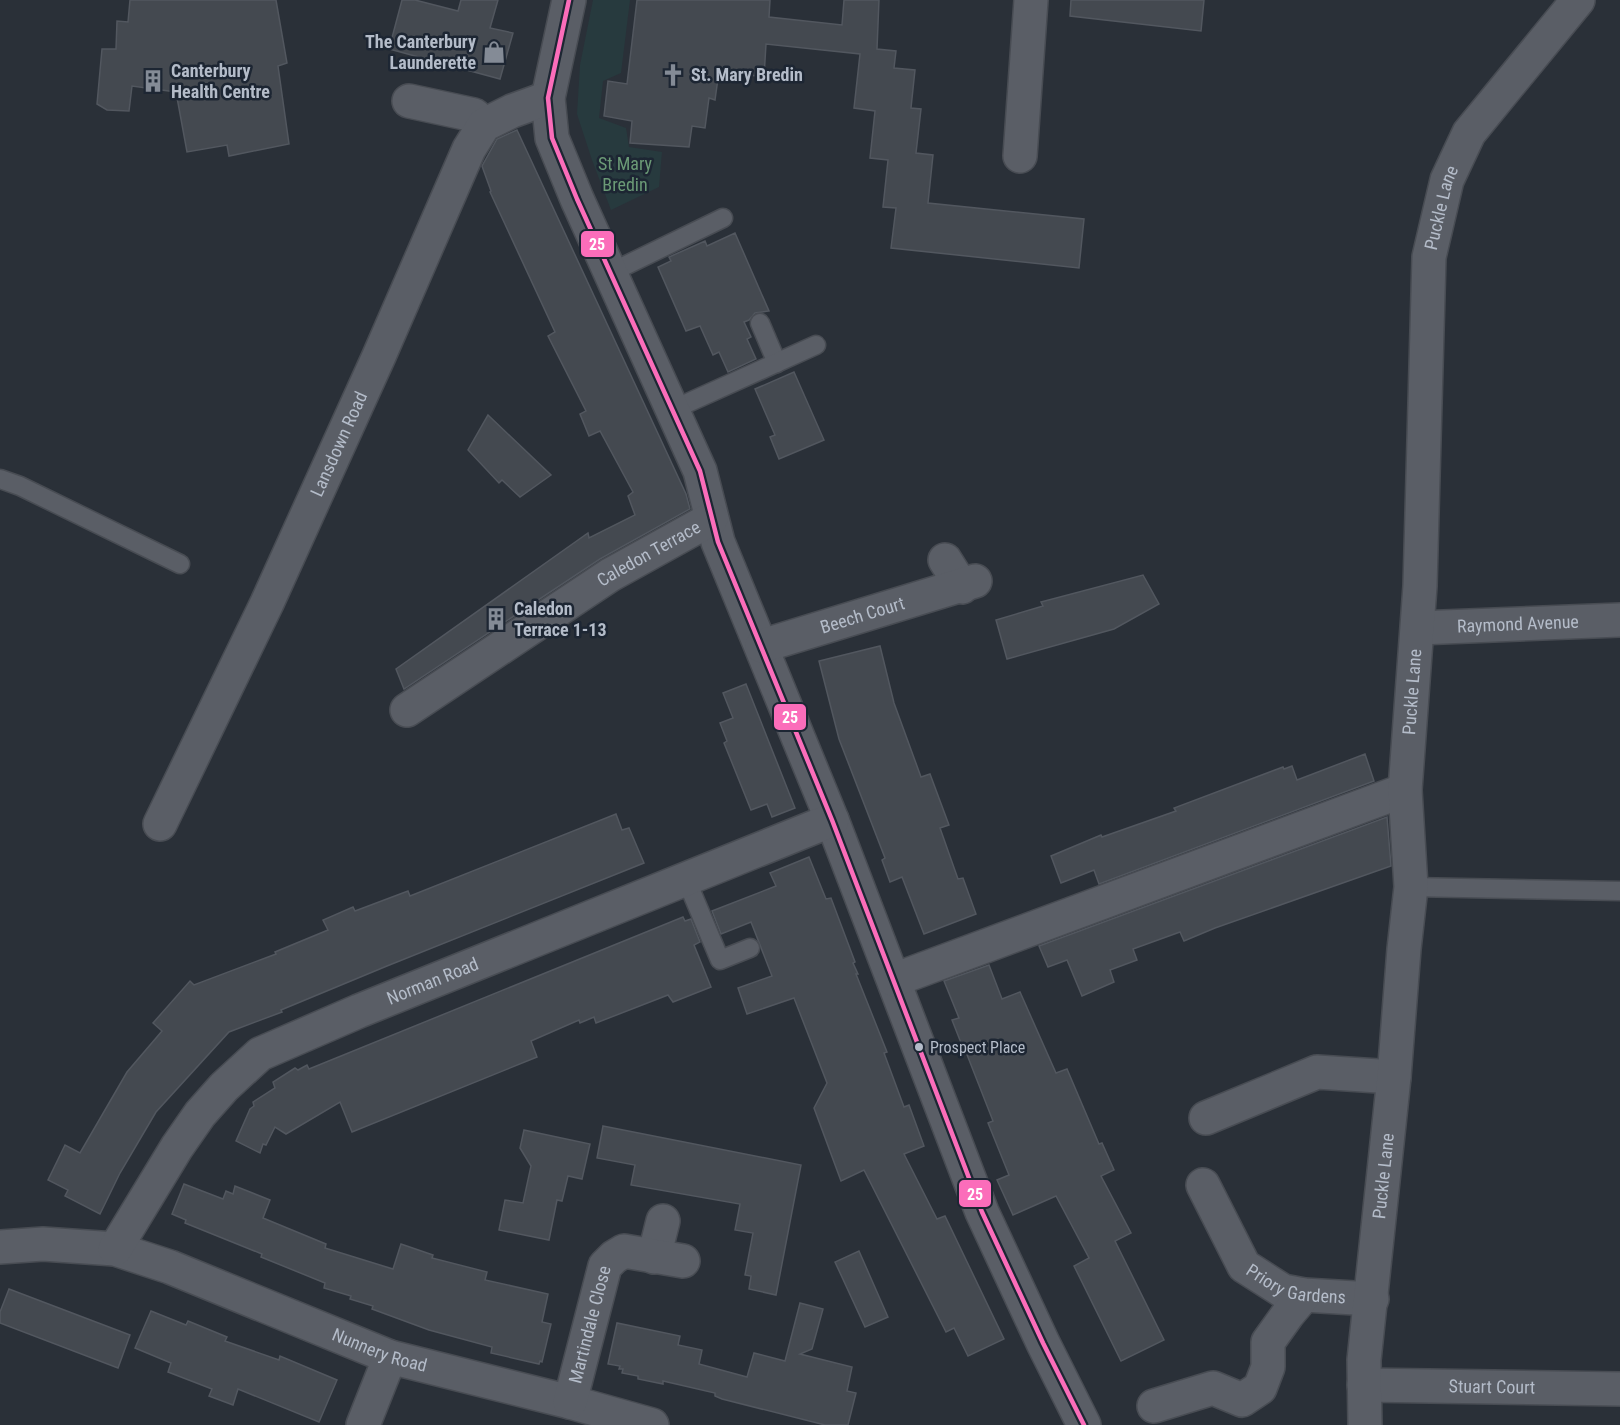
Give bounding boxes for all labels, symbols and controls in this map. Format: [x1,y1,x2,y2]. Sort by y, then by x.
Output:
place label: The Canterbury Launderette [365,31,476,73]
shop icon: The Canterbury Launderette [481,39,507,65]
place label: Canterbury Health Centre [171,60,270,102]
church icon: St. Mary Bredin [660,62,686,88]
place label: St. Mary Bredin [691,64,803,85]
building icon: Canterbury Health Centre [140,68,166,94]
park label: St Mary Bredin [598,153,653,195]
street label: Puckle Lane [1420,162,1462,252]
line badge: 25 [580,230,615,258]
text: 25 [589,235,605,254]
street label: Lansdown Road [306,388,371,500]
street label: Caledon Terrace [593,516,704,591]
street label: Beech Court [818,592,907,638]
place label: Caledon Terrace 1-13 [514,598,607,640]
building icon: Caledon Terrace 1-13 [483,606,509,632]
street label: Raymond Avenue [1457,611,1579,636]
street label: Puckle Lane [1398,648,1425,736]
line badge: 25 [773,703,807,731]
text: 25 [782,708,798,727]
street label: Norman Road [384,953,481,1009]
place label: Prospect Place [930,1038,1025,1057]
marker: Prospect Place [913,1041,925,1053]
street label: Puckle Lane [1368,1132,1398,1220]
line badge: 25 [958,1179,992,1208]
text: 25 [967,1185,983,1204]
street label: Priory Gardens [1243,1259,1347,1307]
street label: Martindale Close [564,1263,615,1385]
street label: Nunnery Road [329,1324,429,1376]
street label: Stuart Court [1449,1375,1535,1398]

